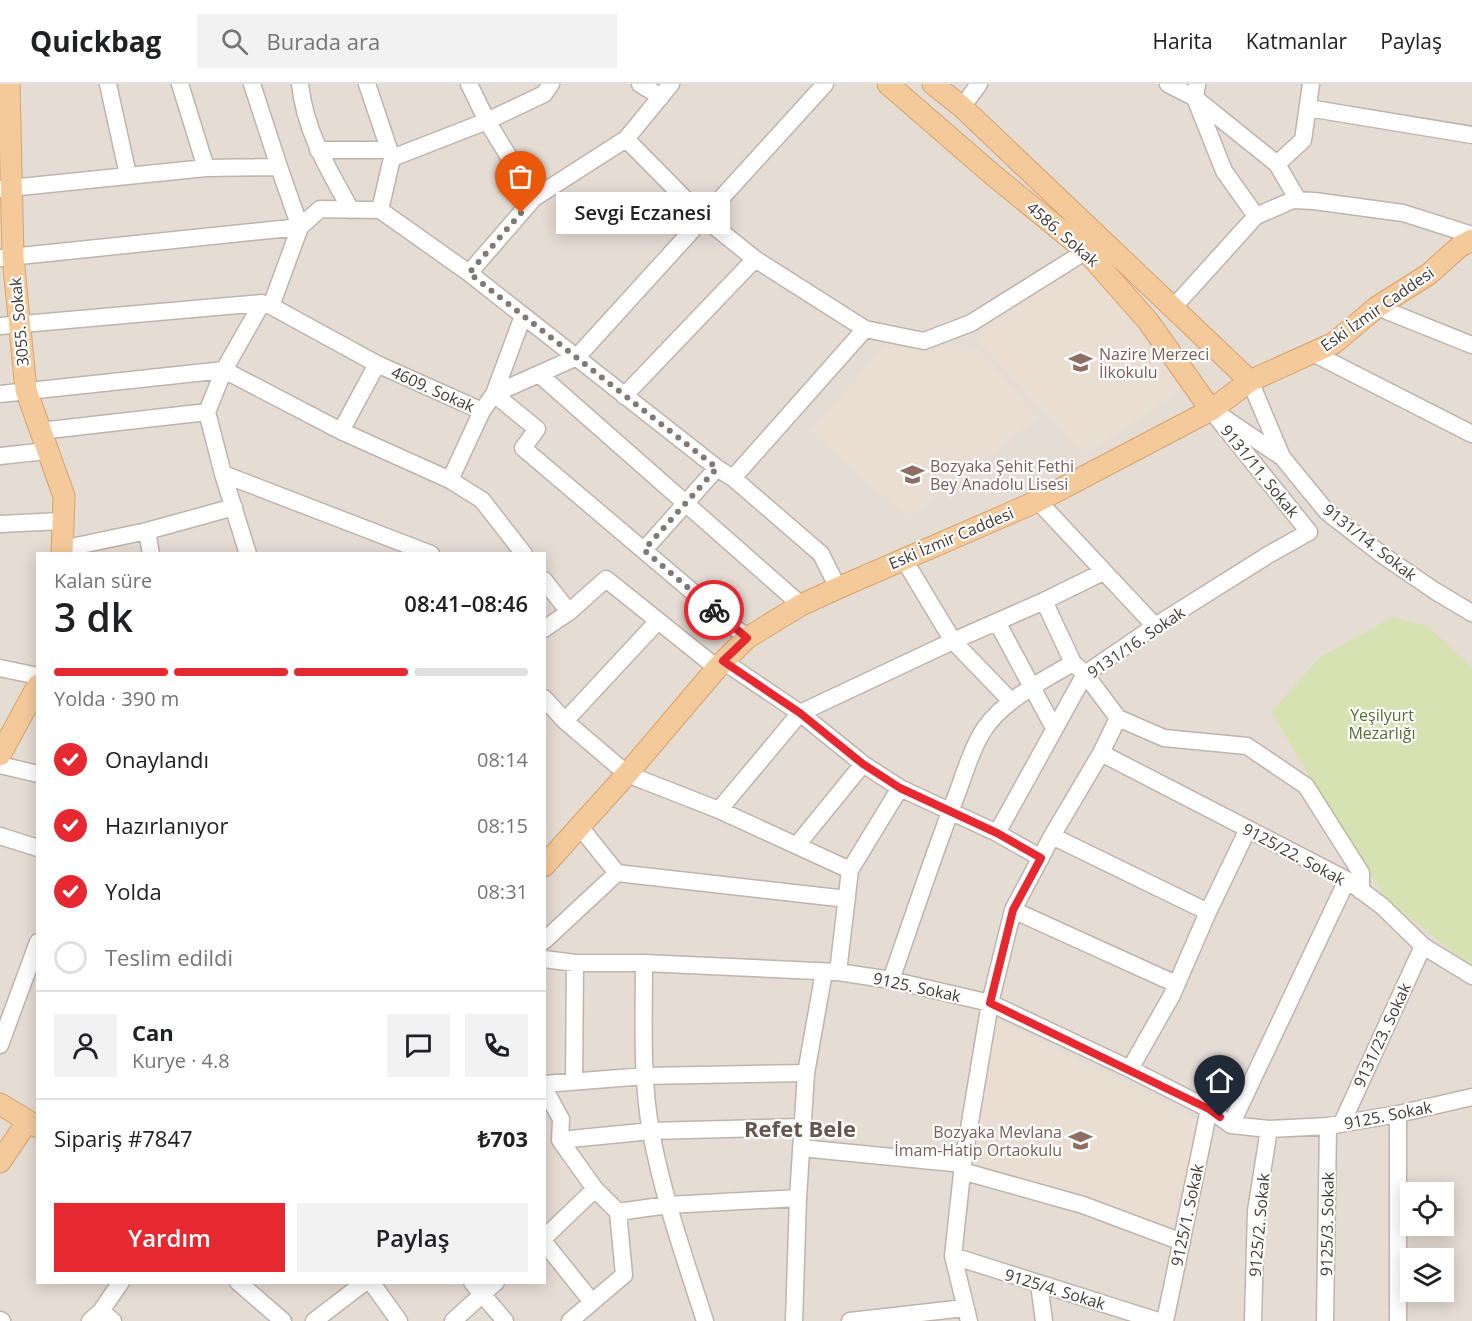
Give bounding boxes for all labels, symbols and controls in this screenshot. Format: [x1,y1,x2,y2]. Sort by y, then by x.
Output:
search box [197,14,617,68]
text: Quickbag [30,22,161,60]
icon: search [218,25,251,58]
text: Burada ara [266,26,380,56]
text: Harita [1152,27,1213,55]
text: Katmanlar [1246,27,1347,55]
text: Paylaş [1380,27,1442,55]
pin [495,151,546,213]
icon: bag [504,160,537,193]
callout: Sevgi Eczanesi [557,192,731,234]
street label: 4586. Sokak [1022,196,1104,272]
text: Sevgi Eczanesi [575,199,711,226]
street label: Eski İzmir Caddesi [1316,262,1438,356]
street label: 3055. Sokak [4,276,34,367]
place label: Nazire Merzeci İlkokulu [1099,343,1209,383]
school or university icon: Nazire Merzeci İlkokulu [1068,350,1094,376]
street label: 4609. Sokak [388,361,479,417]
street label: 9131/11. Sokak [1216,420,1305,522]
place label: Bozyaka Şehit Fethi Bey Anadolu Lisesi [930,455,1074,495]
school or university icon: Bozyaka Şehit Fethi Bey Anadolu Lisesi [899,462,925,488]
street label: 9131/14. Sokak [1319,498,1422,586]
street label: Eski İzmir Caddesi [885,502,1017,574]
text: Kalan süre [54,567,152,594]
courier [684,580,744,640]
text: 08:41–08:46 [404,588,528,618]
text: 3 dk [54,590,133,643]
icon: bike [698,594,731,627]
street label: 9131/16. Sokak [1083,601,1190,683]
text: Yolda · 390 m [54,685,179,712]
park label: Yeşilyurt Mezarlığı [1348,704,1416,744]
icon: check [54,743,87,776]
text: Onaylandı [105,744,209,774]
text: 08:14 [477,746,528,773]
icon: check [54,809,87,842]
text: Hazırlanıyor [105,810,228,840]
text: 08:15 [477,812,528,839]
street label: 9125/22. Sokak [1239,818,1350,891]
icon: check [54,875,87,908]
text: Yolda [105,876,162,906]
text: 08:31 [477,878,528,905]
text: Teslim edildi [105,942,233,972]
street label: 9125. Sokak [871,967,963,1007]
street label: 9131/23. Sokak [1348,979,1416,1091]
button: person [54,1014,117,1077]
button: chat [387,1014,450,1077]
button: phone [465,1014,528,1077]
text: Can [132,1017,174,1047]
text: Kurye · 4.8 [132,1047,230,1074]
pin [1194,1055,1245,1117]
icon: home [1203,1064,1236,1097]
street label: 9125. Sokak [1342,1096,1434,1134]
district label: Refet Bele [744,1113,856,1143]
place label: Bozyaka Mevlana İmam-Hatip Ortaokulu [894,1121,1062,1161]
text: Sipariş #7847 [54,1123,193,1153]
text: ₺703 [478,1123,528,1153]
school or university icon: Bozyaka Mevlana İmam-Hatip Ortaokulu [1067,1128,1093,1154]
street label: 9125/1. Sokak [1165,1161,1209,1268]
street label: 9125/3. Sokak [1315,1171,1339,1276]
street label: 9125/2. Sokak [1244,1172,1275,1278]
map controls [1400,1182,1454,1302]
button: locate [1400,1182,1454,1236]
button: Yardım [54,1203,285,1272]
button: Paylaş [297,1203,528,1272]
button: layers [1400,1248,1454,1302]
street label: 9125/4. Sokak [1002,1263,1109,1315]

